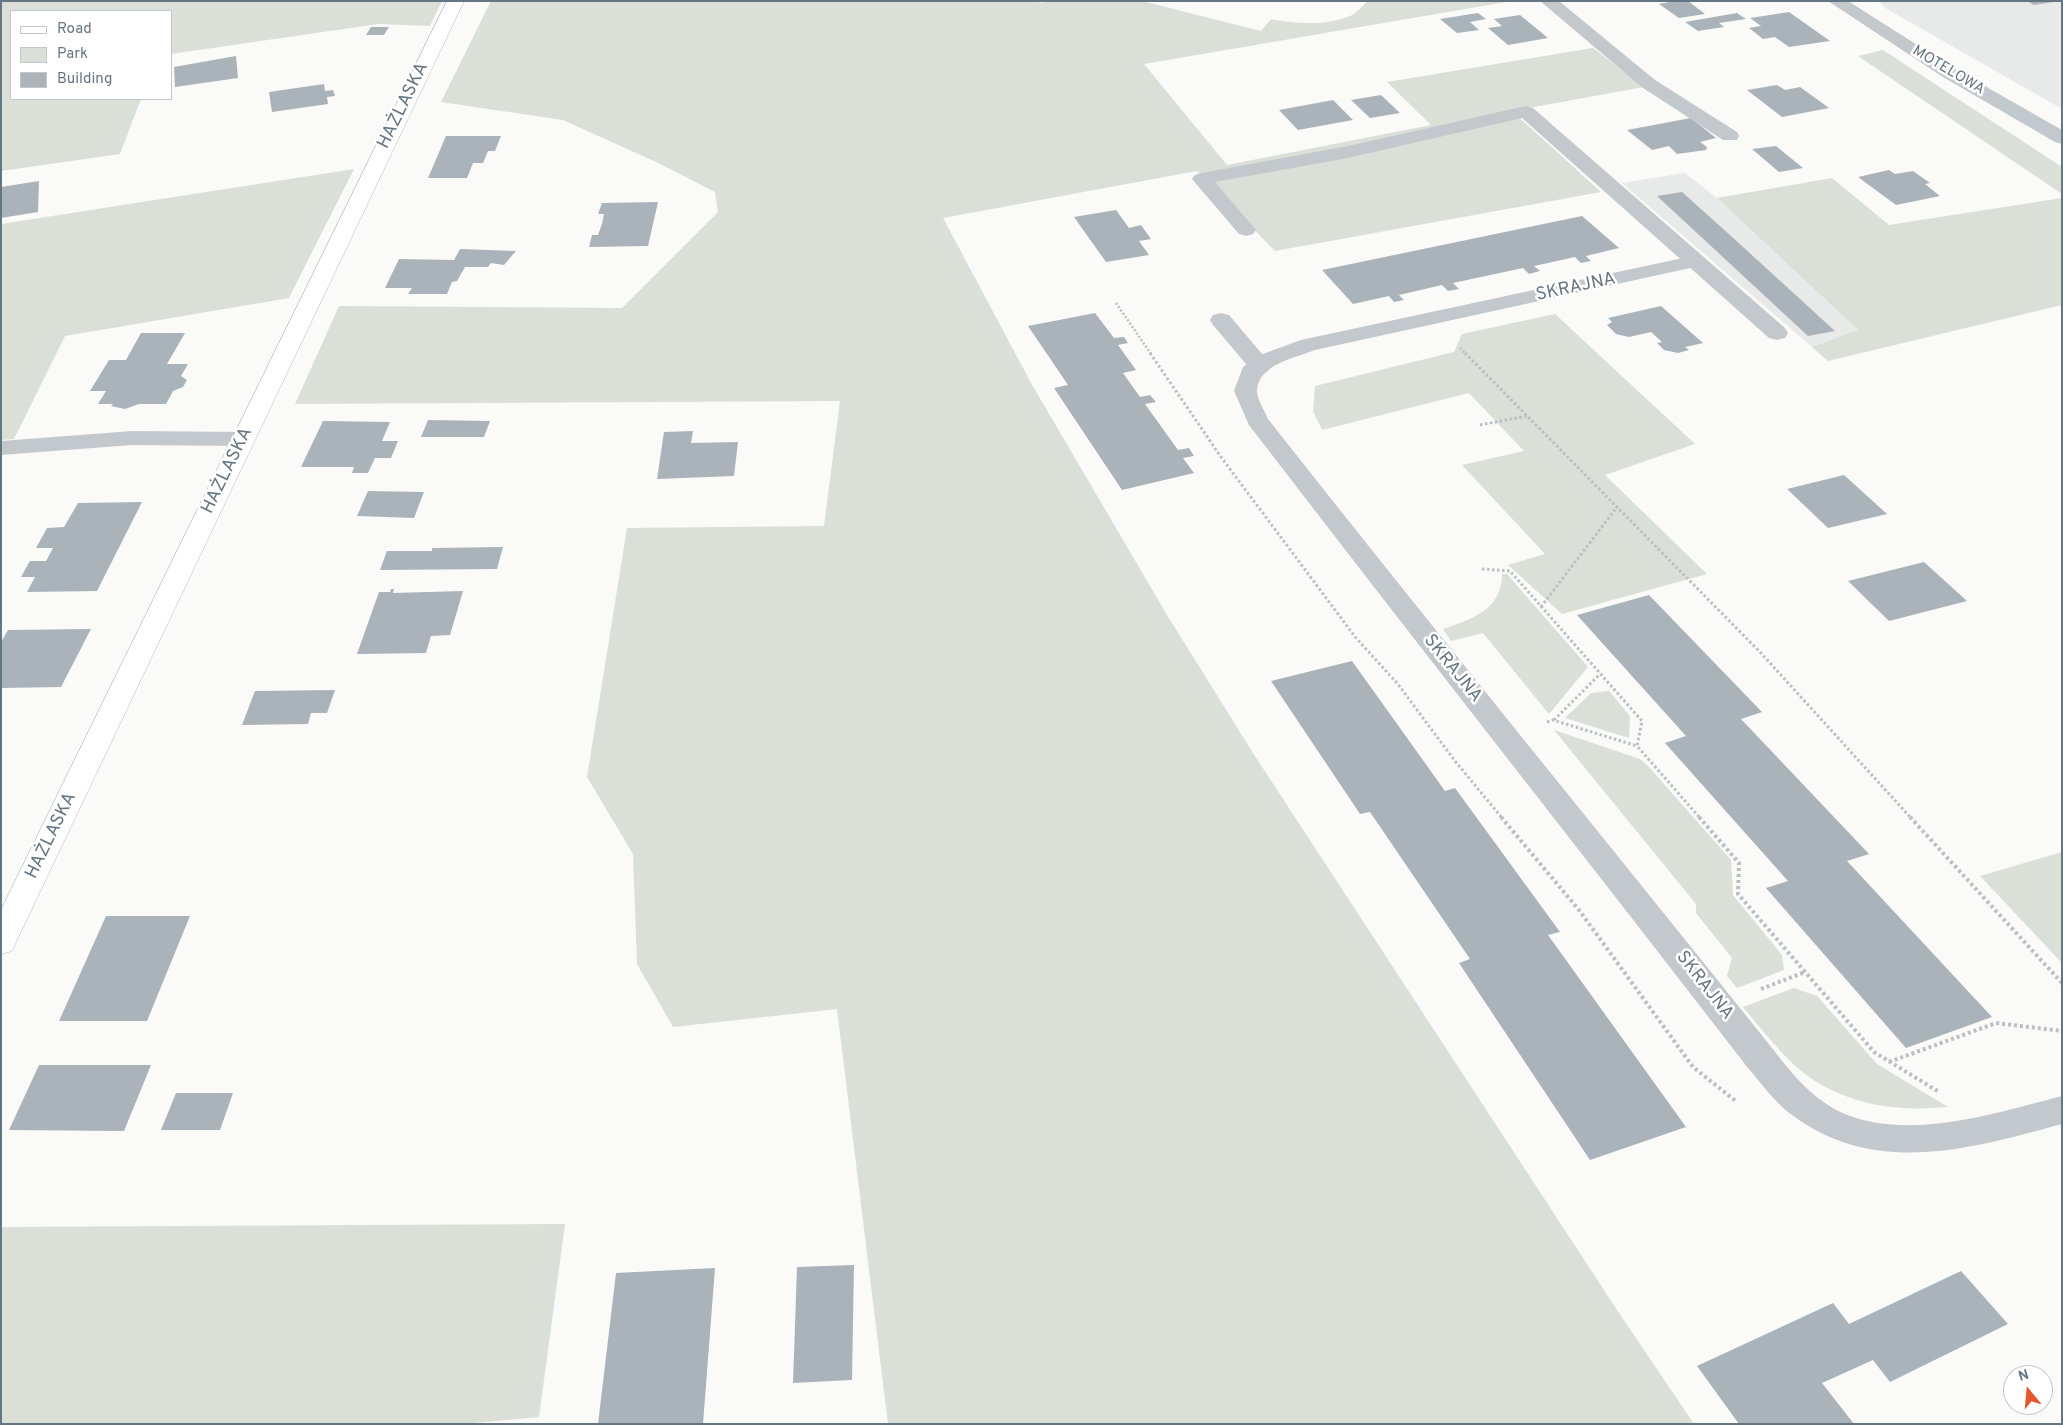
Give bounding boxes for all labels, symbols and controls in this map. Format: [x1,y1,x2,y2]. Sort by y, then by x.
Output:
legend [10,10,172,100]
text: Road [57,20,92,39]
street label: MOTELOWA [1909,42,1987,100]
text: Park [57,45,88,64]
street label: HAŻLASKA [374,59,434,153]
text: Building [57,70,112,89]
street label: SKRAJNA [1534,269,1618,307]
street label: HAŻLASKA [198,424,258,518]
street label: SKRAJNA [1418,631,1486,707]
street label: HAŻLASKA [22,789,82,883]
street label: SKRAJNA [1671,947,1737,1025]
north arrow [2003,1365,2053,1415]
text: N [2016,1367,2031,1386]

